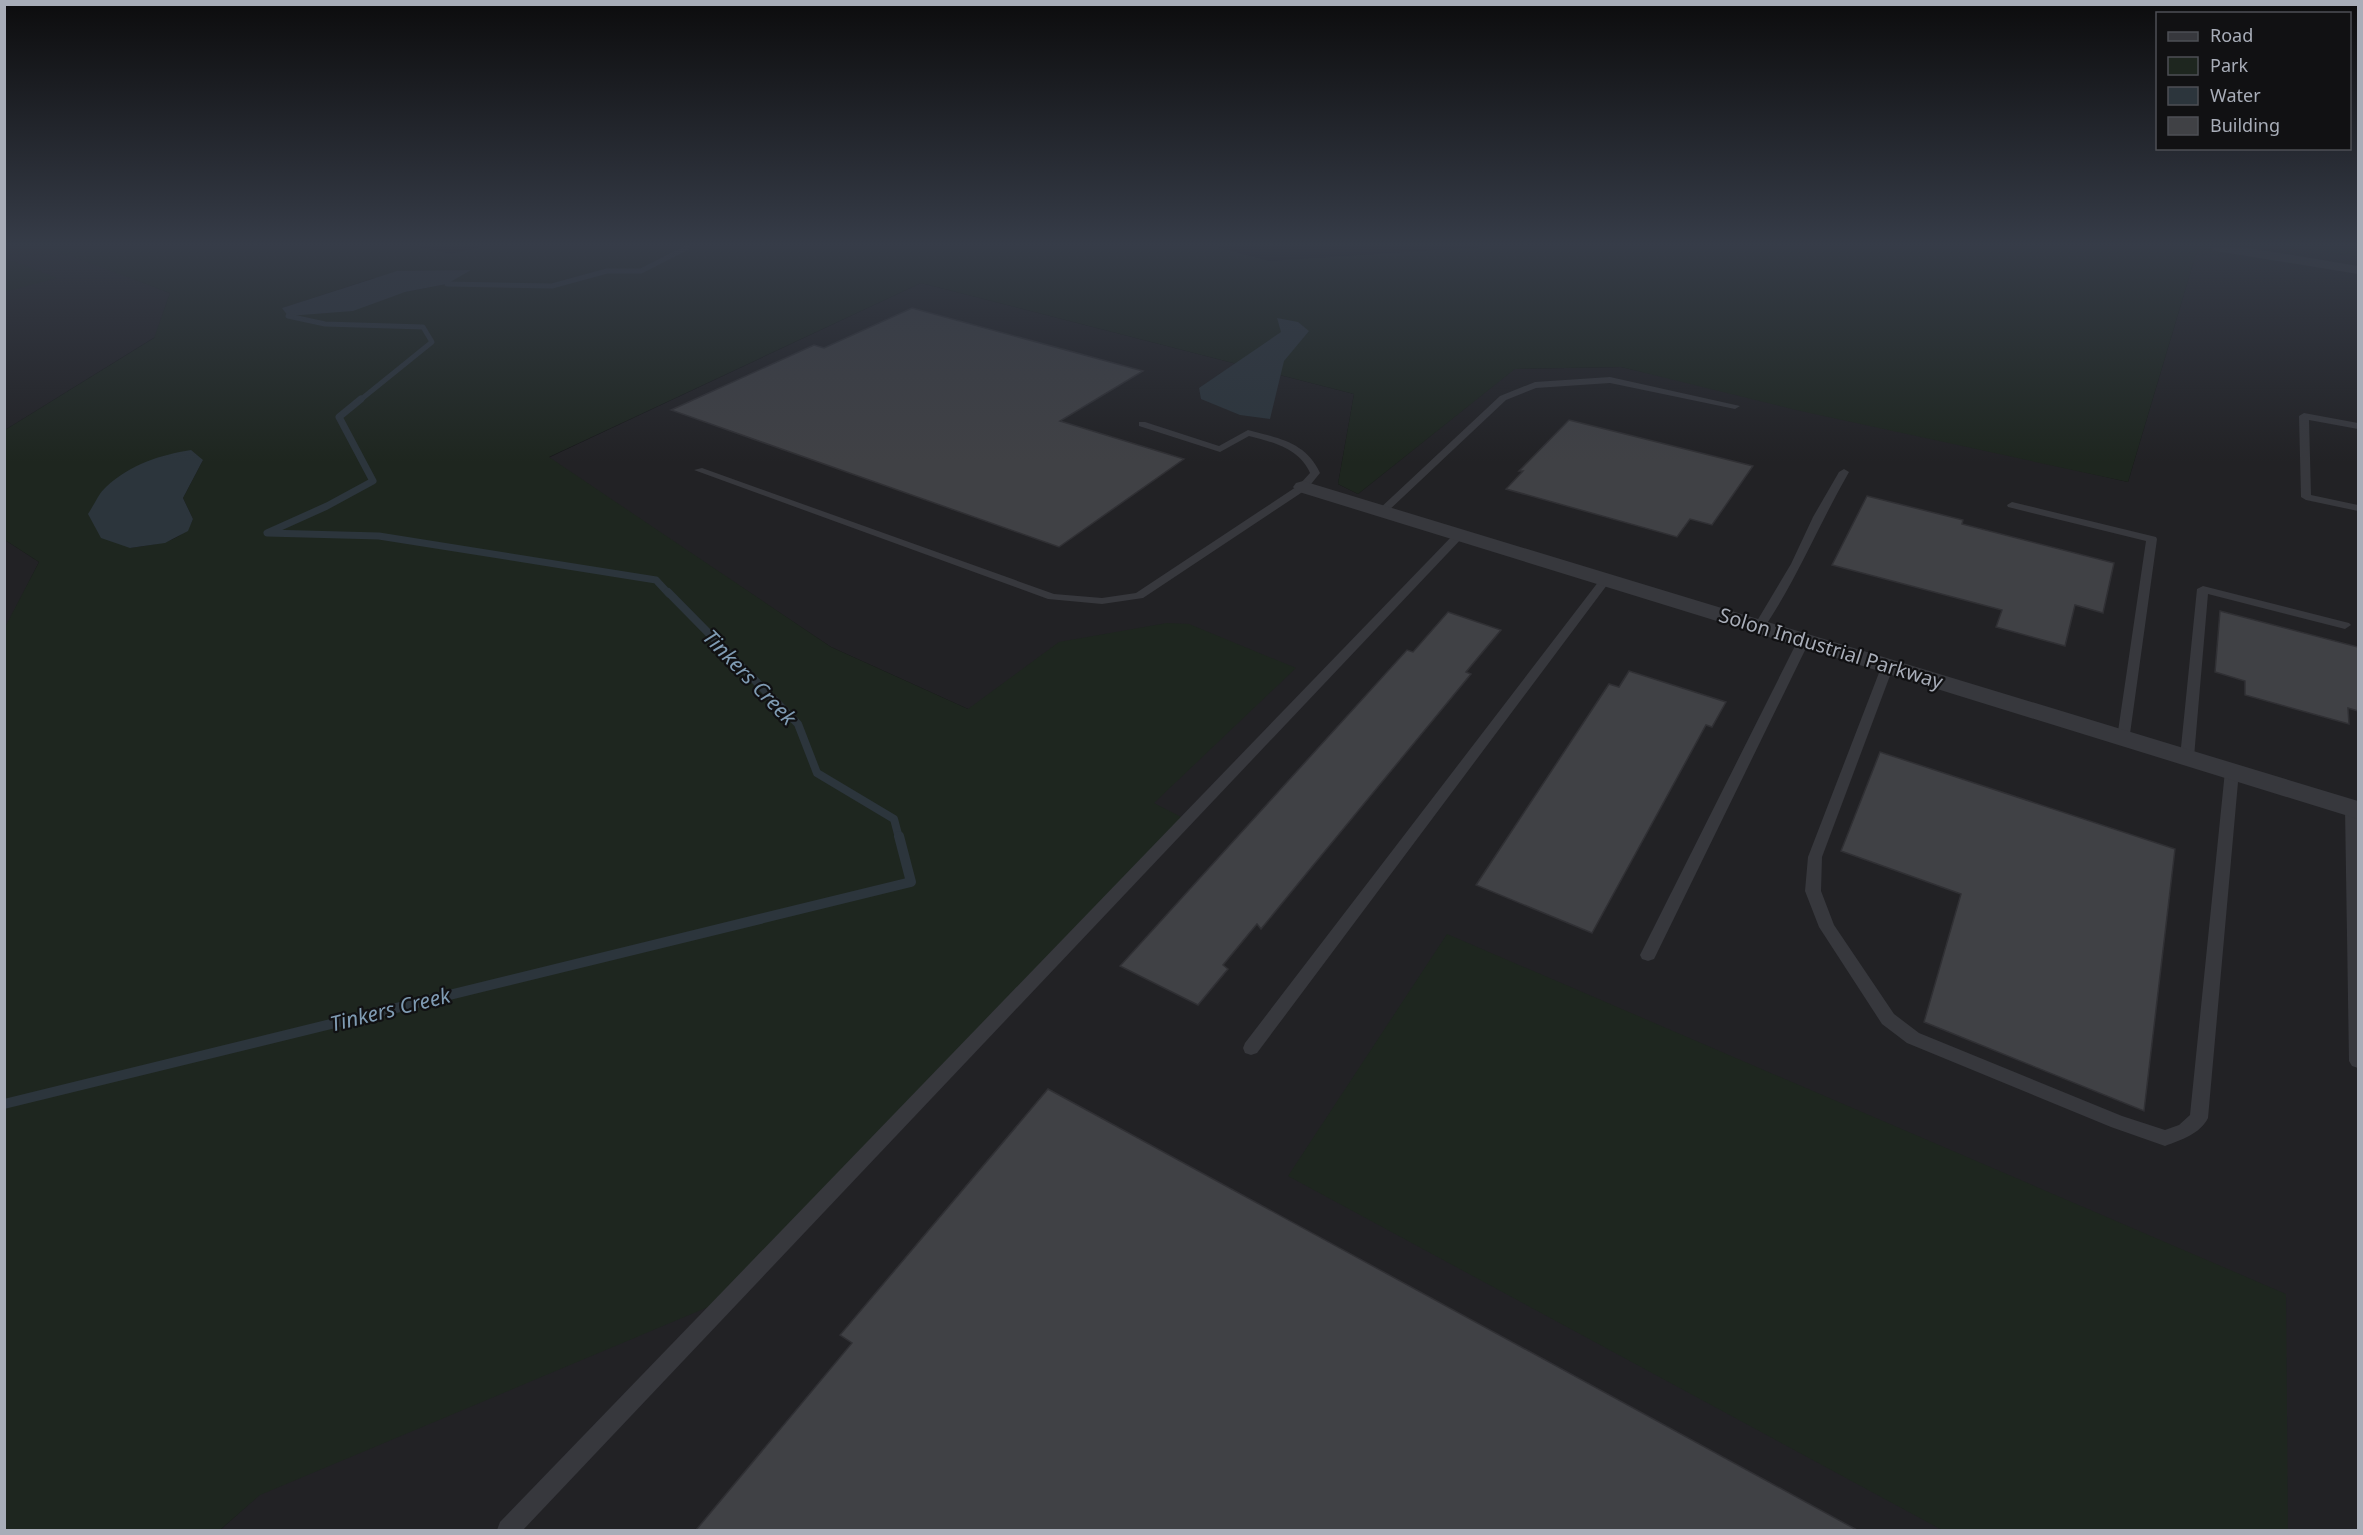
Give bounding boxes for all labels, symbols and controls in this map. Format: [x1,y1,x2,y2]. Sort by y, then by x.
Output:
legend [2156,12,2351,150]
text: Road [2210,23,2253,47]
text: Park [2210,53,2248,77]
text: Water [2210,83,2261,107]
text: Building [2210,113,2280,137]
street label: Solon Industrial Parkway [1716,601,1947,695]
water label: Tinkers Creek [697,623,804,732]
water label: Tinkers Creek [327,980,455,1037]

